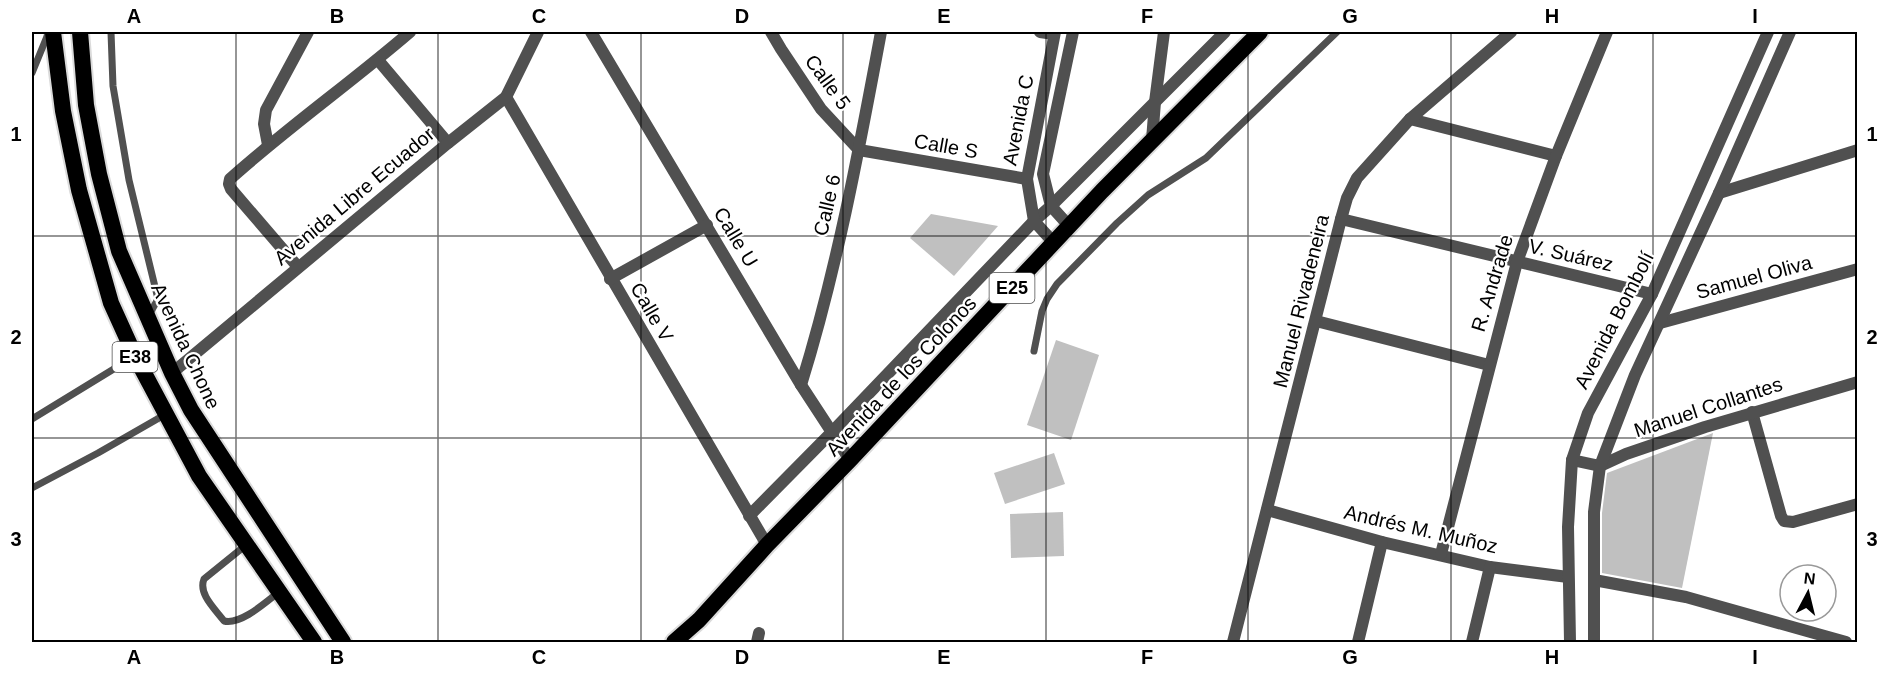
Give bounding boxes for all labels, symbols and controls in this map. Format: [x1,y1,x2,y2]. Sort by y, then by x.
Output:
text: A [127,5,141,27]
text: B [330,5,344,27]
text: C [532,5,546,27]
text: D [735,5,749,27]
text: E [937,5,951,27]
text: F [1141,5,1153,27]
text: G [1342,5,1358,27]
text: H [1545,5,1559,27]
text: I [1752,5,1758,27]
street label: Calle 5 [801,50,855,114]
street label: Avenida C [998,73,1038,167]
street label: Avenida Libre Ecuador [270,122,439,269]
text: 1 [10,123,22,145]
text: 1 [1866,123,1878,145]
street label: Calle S [912,130,980,162]
street label: Calle 6 [809,172,845,238]
street label: Calle U [710,203,762,271]
street label: Manuel Rivadeneira [1269,211,1333,390]
street label: R. Andrade [1467,232,1517,334]
street label: V. Suárez [1527,235,1615,275]
street label: Avenida Bombolí [1570,247,1658,392]
street label: Samuel Oliva [1694,251,1815,303]
road number: E25 [990,273,1034,303]
street label: Calle V [626,279,678,346]
street label: Avenida Chone [147,280,225,412]
street label: Avenida de los Colonos [821,292,981,460]
text: 2 [10,326,22,348]
text: 2 [1866,326,1878,348]
road number: E38 [112,342,158,372]
street label: Manuel Collantes [1631,373,1785,441]
street label: Andrés M. Muñoz [1342,501,1500,557]
text: 3 [10,528,22,550]
text: 3 [1866,528,1878,550]
north arrow [1778,563,1838,623]
text: N [1803,569,1817,588]
text: A [127,646,141,668]
text: B [330,646,344,668]
text: C [532,646,546,668]
text: D [735,646,749,668]
text: E [937,646,951,668]
text: F [1141,646,1153,668]
text: G [1342,646,1358,668]
text: H [1545,646,1559,668]
text: I [1752,646,1758,668]

